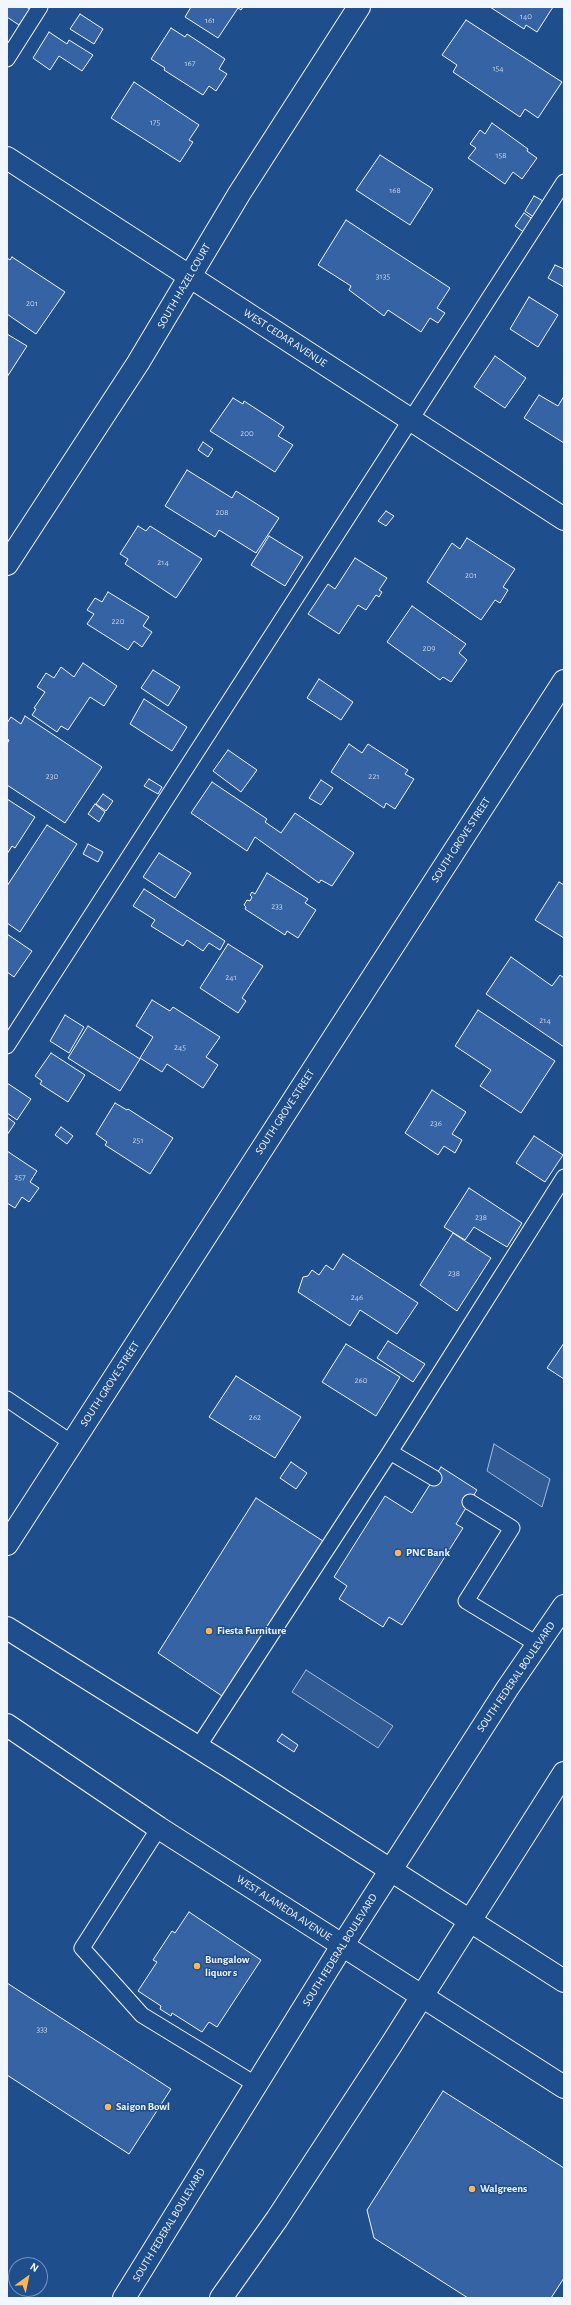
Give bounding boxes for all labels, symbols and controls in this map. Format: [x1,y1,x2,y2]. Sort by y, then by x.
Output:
house number: 140 [520,11,532,21]
house number: 161 [205,15,215,25]
house number: 167 [184,58,196,68]
house number: 154 [492,63,504,73]
house number: 175 [150,117,160,127]
house number: 158 [495,150,507,160]
house number: 168 [389,185,401,195]
street label: SOUTH HAZEL COURT [154,241,214,331]
house number: 3135 [376,271,390,281]
house number: 201 [26,298,38,308]
street label: WEST CEDAR AVENUE [241,306,329,370]
house number: 200 [240,428,254,438]
house number: 208 [215,507,229,517]
house number: 214 [157,557,169,567]
house number: 201 [465,570,477,580]
house number: 220 [112,616,124,626]
house number: 209 [422,643,436,653]
house number: 230 [46,771,58,781]
house number: 221 [368,771,380,781]
street label: SOUTH GROVE STREET [428,795,494,885]
house number: 233 [271,901,283,911]
house number: 241 [225,972,237,982]
house number: 214 [539,1015,551,1025]
house number: 245 [174,1042,186,1052]
street label: SOUTH GROVE STREET [252,1067,318,1157]
house number: 236 [430,1118,442,1128]
house number: 251 [133,1135,143,1145]
house number: 257 [14,1172,26,1182]
house number: 238 [475,1212,487,1222]
house number: 238 [448,1268,460,1278]
house number: 246 [351,1292,363,1302]
street label: SOUTH GROVE STREET [77,1339,143,1429]
house number: 260 [354,1375,368,1385]
house number: 262 [249,1412,261,1422]
place label: PNC Bank [406,1546,450,1560]
marker: PNC Bank [393,1548,403,1558]
street label: SOUTH FEDERAL BOULEVARD [474,1619,558,1735]
place label: Fiesta Furniture [217,1624,286,1638]
marker: Fiesta Furniture [204,1626,214,1636]
street label: WEST ALAMEDA AVENUE [234,1872,334,1944]
street label: SOUTH FEDERAL BOULEVARD [300,1891,380,2009]
place label: Bungalow liquor s [205,1953,249,1979]
marker: Bungalow liquor s [192,1961,202,1971]
house number: 333 [36,2024,48,2034]
place label: Saigon Bowl [116,2100,170,2114]
marker: Saigon Bowl [103,2102,113,2112]
street label: SOUTH FEDERAL BOULEVARD [130,2166,208,2284]
place label: Walgreens [480,2182,527,2196]
marker: Walgreens [467,2184,477,2194]
north arrow [8,2257,48,2297]
text: N [28,2261,40,2274]

